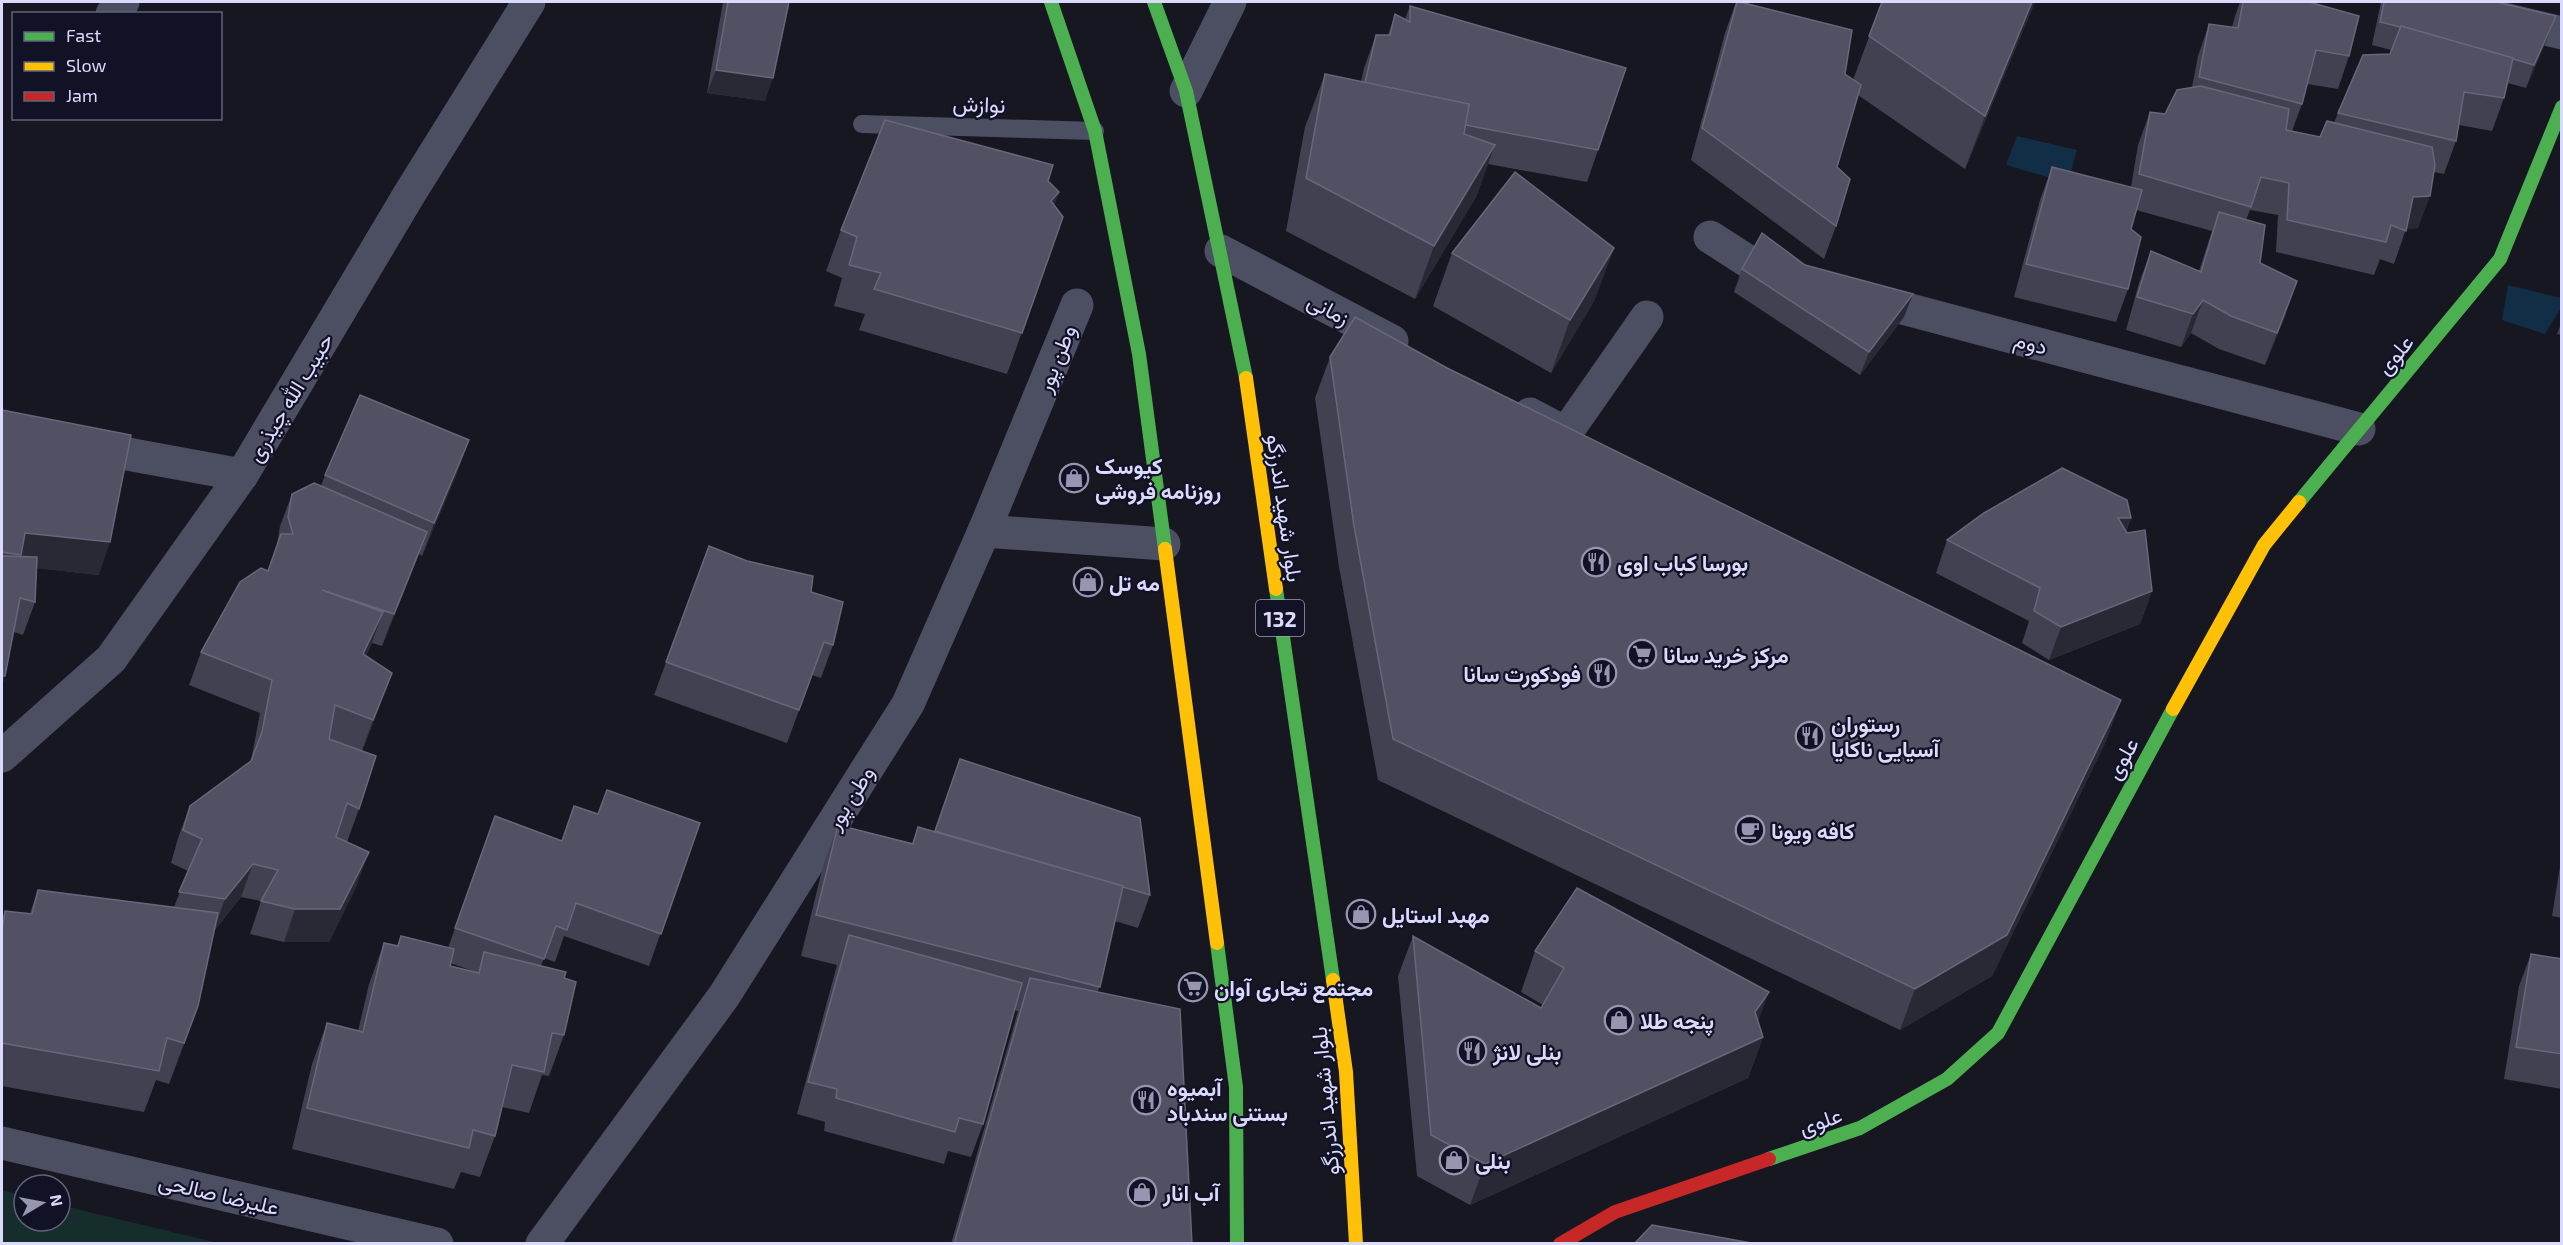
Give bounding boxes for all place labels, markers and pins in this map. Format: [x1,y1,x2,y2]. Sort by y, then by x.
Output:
place label: کیوسک روزنامه فروشی [1095,452,1221,505]
shop icon: کیوسک روزنامه فروشی [1058,462,1090,494]
restaurant icon: بورسا کباب اوی [1580,546,1612,578]
place label: بورسا کباب اوی [1617,549,1748,577]
shop icon: مه تل [1072,566,1104,598]
place label: مه تل [1109,569,1160,596]
supermarket icon: مرکز خرید سانا [1626,638,1658,670]
place label: مرکز خرید سانا [1663,641,1789,669]
restaurant icon: فودکورت سانا [1586,657,1618,689]
place label: فودکورت سانا [1463,660,1581,688]
place label: رستوران آسیایی ناکایا [1831,710,1941,763]
restaurant icon: رستوران آسیایی ناکایا [1794,720,1826,752]
cafe icon: کافه ویونا [1734,814,1766,846]
place label: کافه ویونا [1771,817,1855,845]
shop icon: مهبد استایل [1345,898,1377,930]
place label: مهبد استایل [1382,901,1490,929]
supermarket icon: مجتمع تجاری آوان [1177,971,1209,1003]
place label: مجتمع تجاری آوان [1214,974,1373,1003]
shop icon: پنجه طلا [1603,1004,1635,1036]
place label: پنجه طلا [1640,1007,1714,1037]
restaurant icon: بنلی لانژ [1456,1035,1488,1067]
place label: بنلی لانژ [1492,1038,1562,1066]
place label: آبمیوه بستنی سندباد [1167,1074,1288,1127]
restaurant icon: آبمیوه بستنی سندباد [1130,1084,1162,1116]
shop icon: بنلی [1438,1144,1470,1176]
place label: بنلی [1475,1147,1511,1175]
shop icon: آب انار [1126,1176,1158,1208]
place label: آب انار [1162,1179,1221,1207]

